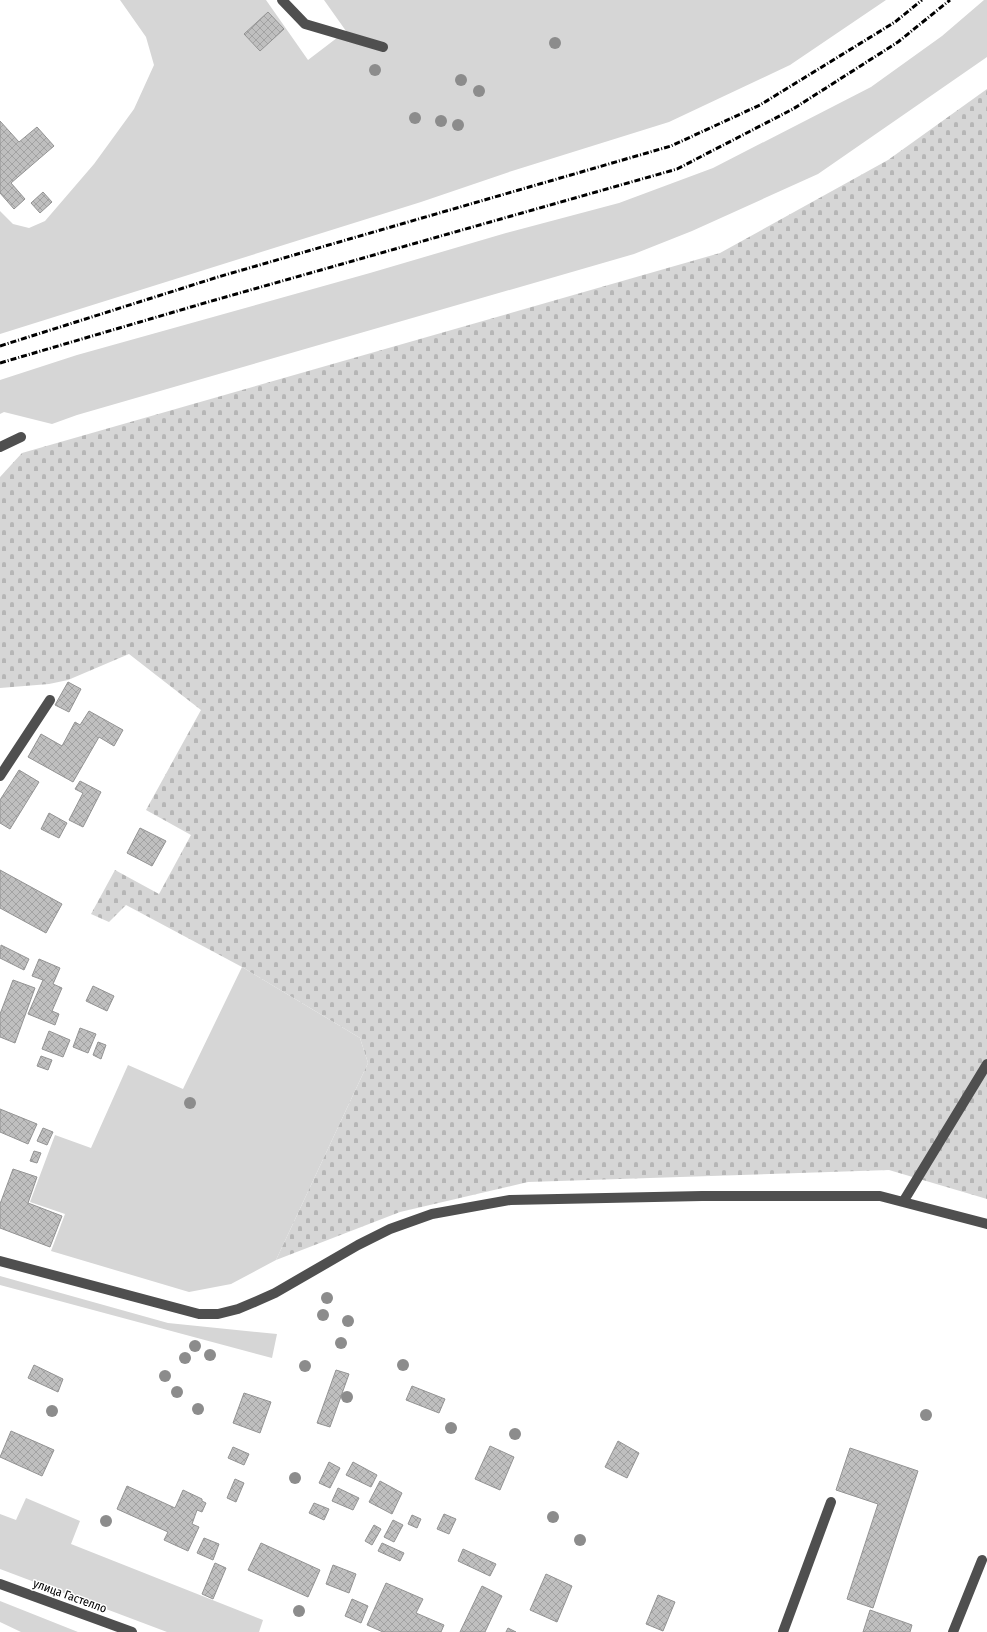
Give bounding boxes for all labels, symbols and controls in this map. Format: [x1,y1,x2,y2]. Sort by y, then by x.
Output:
street label: улица Гастелло [31,1576,109,1616]

